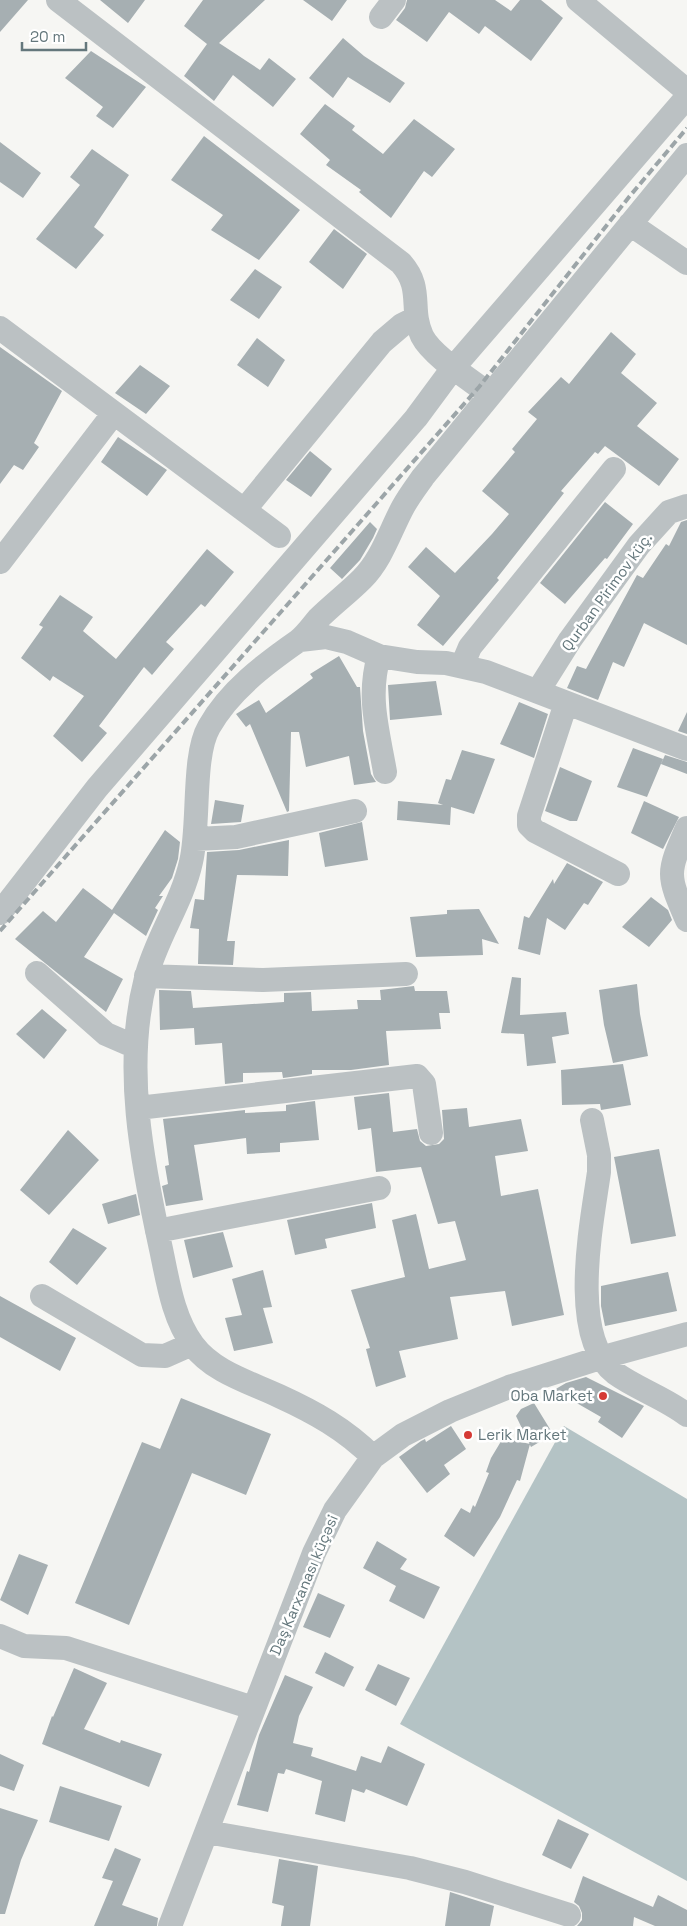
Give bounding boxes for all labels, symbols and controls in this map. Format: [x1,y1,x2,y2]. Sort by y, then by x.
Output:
scale bar [22,20,86,52]
text: 20 m [30,27,65,46]
street label: Qurban Pirimov küç. [557,529,656,655]
place label: Oba Market [510,1386,593,1405]
marker: Oba Market [597,1390,609,1402]
place label: Lerik Market [478,1425,567,1444]
marker: Lerik Market [462,1429,474,1441]
street label: Daş Karxanası küçəsi [265,1512,342,1658]

